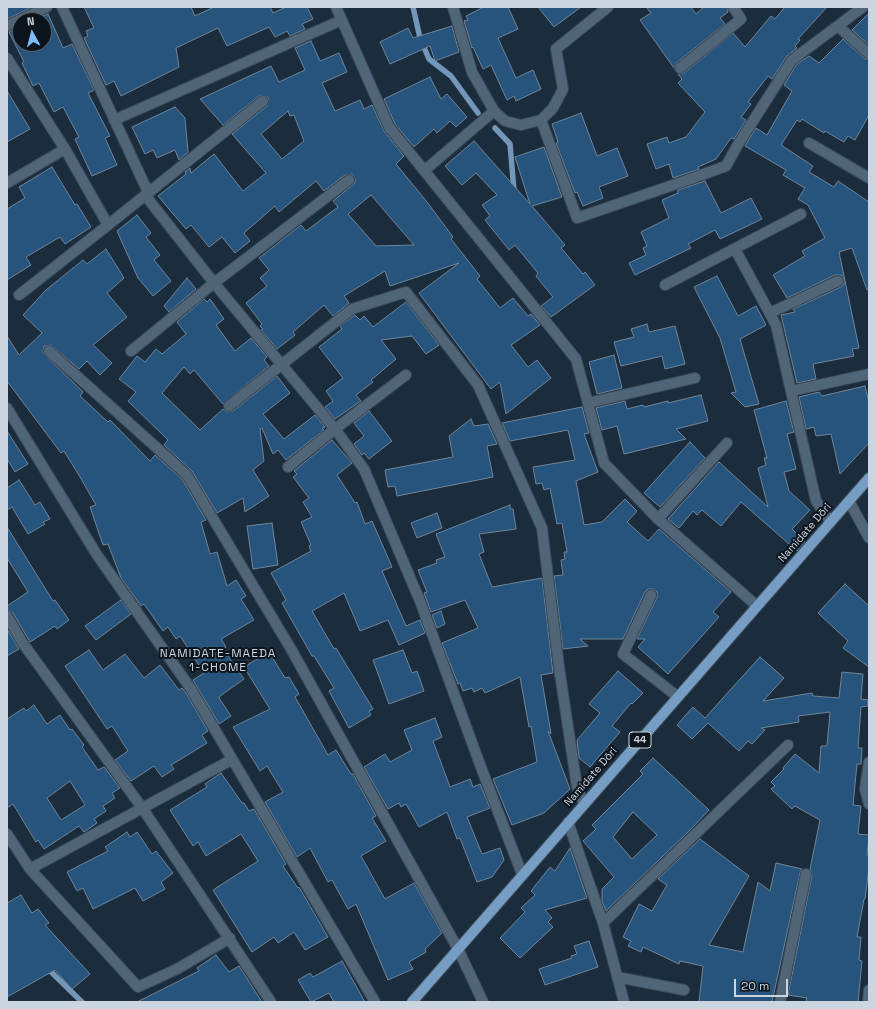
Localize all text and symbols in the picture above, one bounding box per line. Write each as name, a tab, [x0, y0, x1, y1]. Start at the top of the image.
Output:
north arrow	[12, 12, 52, 52]
text: N	[26, 14, 35, 28]
street label: Namidate Dōri	[776, 501, 834, 565]
district label: NAMIDATE-MAEDA 1-CHOME	[160, 647, 276, 675]
road number: 44	[629, 732, 651, 748]
street label: Namidate Dōri	[562, 745, 620, 809]
scale bar	[736, 971, 790, 997]
text: 20 m	[741, 978, 769, 994]

